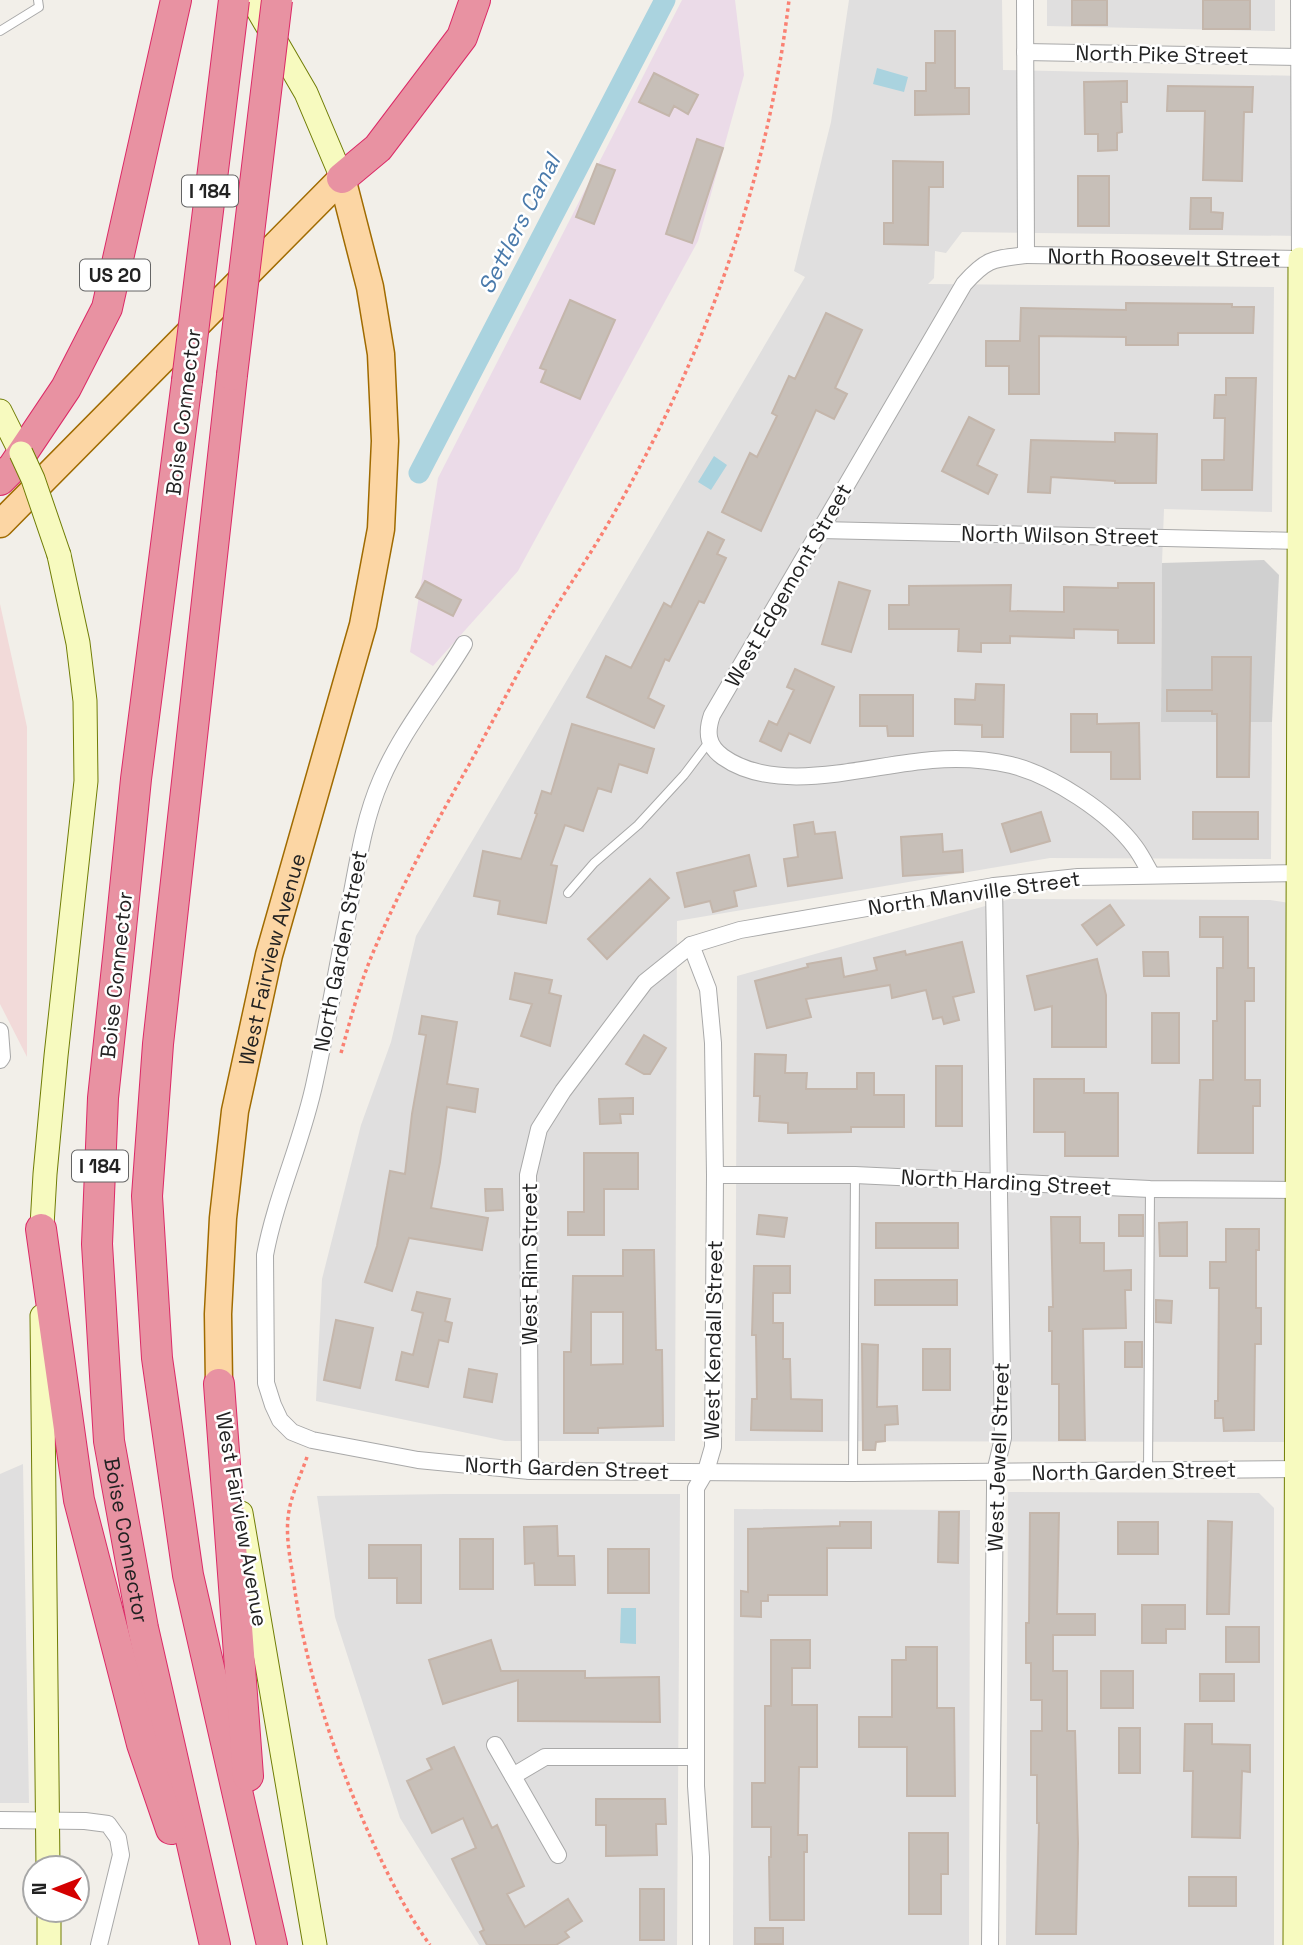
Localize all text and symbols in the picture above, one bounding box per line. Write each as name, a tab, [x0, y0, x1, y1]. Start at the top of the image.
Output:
street label: North Pike Street	[1075, 39, 1249, 69]
water label: Settlers Canal	[471, 147, 568, 299]
road number: I 184	[182, 176, 238, 206]
street label: North Roosevelt Street	[1047, 242, 1281, 272]
road number: US 20	[80, 260, 150, 290]
street label: Boise Connector	[159, 327, 207, 497]
street label: West Edgemont Street	[719, 478, 857, 692]
street label: North Wilson Street	[961, 520, 1159, 550]
street label: North Garden Street	[307, 848, 373, 1054]
street label: West Fairview Avenue	[232, 850, 311, 1068]
street label: North Manville Street	[866, 865, 1082, 921]
street label: Boise Connector	[94, 890, 138, 1060]
road number: I 184	[72, 1150, 128, 1182]
street label: North Harding Street	[900, 1163, 1112, 1201]
street label: West Rim Street	[516, 1183, 543, 1345]
street label: West Kendall Street	[698, 1240, 728, 1440]
street label: West Jewell Street	[981, 1362, 1015, 1552]
street label: West Fairview Avenue	[210, 1410, 274, 1628]
street label: North Garden Street	[464, 1451, 670, 1485]
street label: Boise Connector	[99, 1455, 155, 1625]
street label: North Garden Street	[1031, 1456, 1237, 1486]
north arrow	[21, 1854, 91, 1924]
text: N	[27, 1883, 52, 1895]

